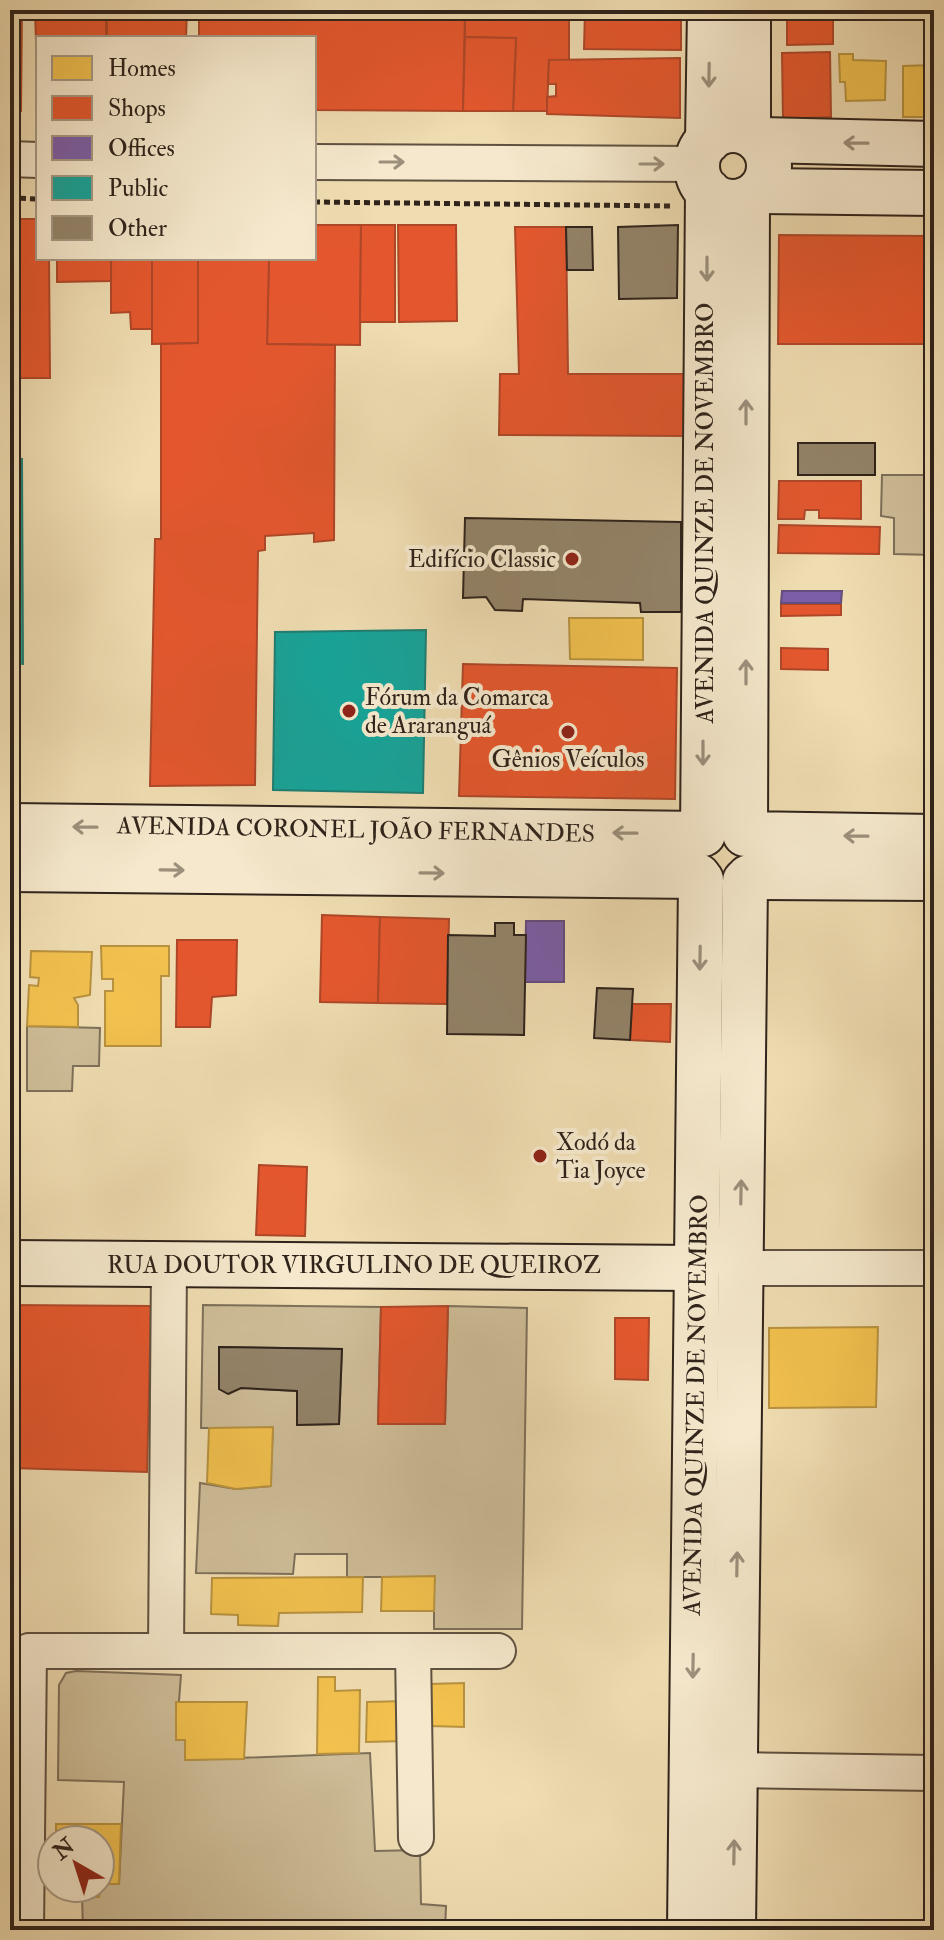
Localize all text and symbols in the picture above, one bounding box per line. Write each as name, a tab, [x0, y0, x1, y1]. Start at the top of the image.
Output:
legend	[36, 36, 316, 260]
text: Homes	[108, 53, 176, 84]
one-way arrow	[701, 61, 717, 88]
text: Shops	[108, 93, 166, 124]
text: Offices	[108, 133, 175, 164]
one-way arrow	[843, 135, 870, 150]
one-way arrow	[378, 154, 405, 170]
one-way arrow	[638, 156, 665, 172]
text: Public	[108, 173, 168, 204]
text: Other	[108, 213, 167, 244]
one-way arrow	[700, 255, 715, 282]
street label: AVENIDA QUINZE DE NOVEMBRO	[690, 302, 721, 725]
one-way arrow	[739, 399, 754, 426]
place label: Edifício Classic	[408, 544, 556, 575]
marker: Edifício Classic	[563, 550, 581, 568]
one-way arrow	[738, 659, 754, 686]
place label: Fórum da Comarca de Araranguá	[365, 682, 550, 741]
marker: Fórum da Comarca de Araranguá	[340, 702, 358, 720]
marker: Gênios Veículos	[559, 723, 577, 741]
one-way arrow	[696, 739, 711, 766]
place label: Gênios Veículos	[492, 744, 644, 775]
street label: AVENIDA CORONEL JOÃO FERNANDES	[116, 810, 595, 850]
one-way arrow	[72, 819, 99, 835]
one-way arrow	[612, 826, 639, 841]
one-way arrow	[843, 828, 870, 844]
one-way arrow	[158, 863, 185, 878]
one-way arrow	[418, 866, 445, 881]
one-way arrow	[693, 944, 708, 971]
place label: Xodó da Tia Joyce	[556, 1127, 646, 1186]
marker: Xodó da Tia Joyce	[531, 1147, 549, 1165]
one-way arrow	[734, 1179, 749, 1206]
street label: AVENIDA QUINZE DE NOVEMBRO	[677, 1194, 715, 1617]
street label: RUA DOUTOR VIRGULINO DE QUEIROZ	[107, 1250, 601, 1281]
one-way arrow	[729, 1551, 745, 1578]
one-way arrow	[685, 1652, 701, 1679]
north arrow	[36, 1824, 116, 1904]
text: N	[47, 1832, 81, 1867]
one-way arrow	[726, 1839, 741, 1866]

